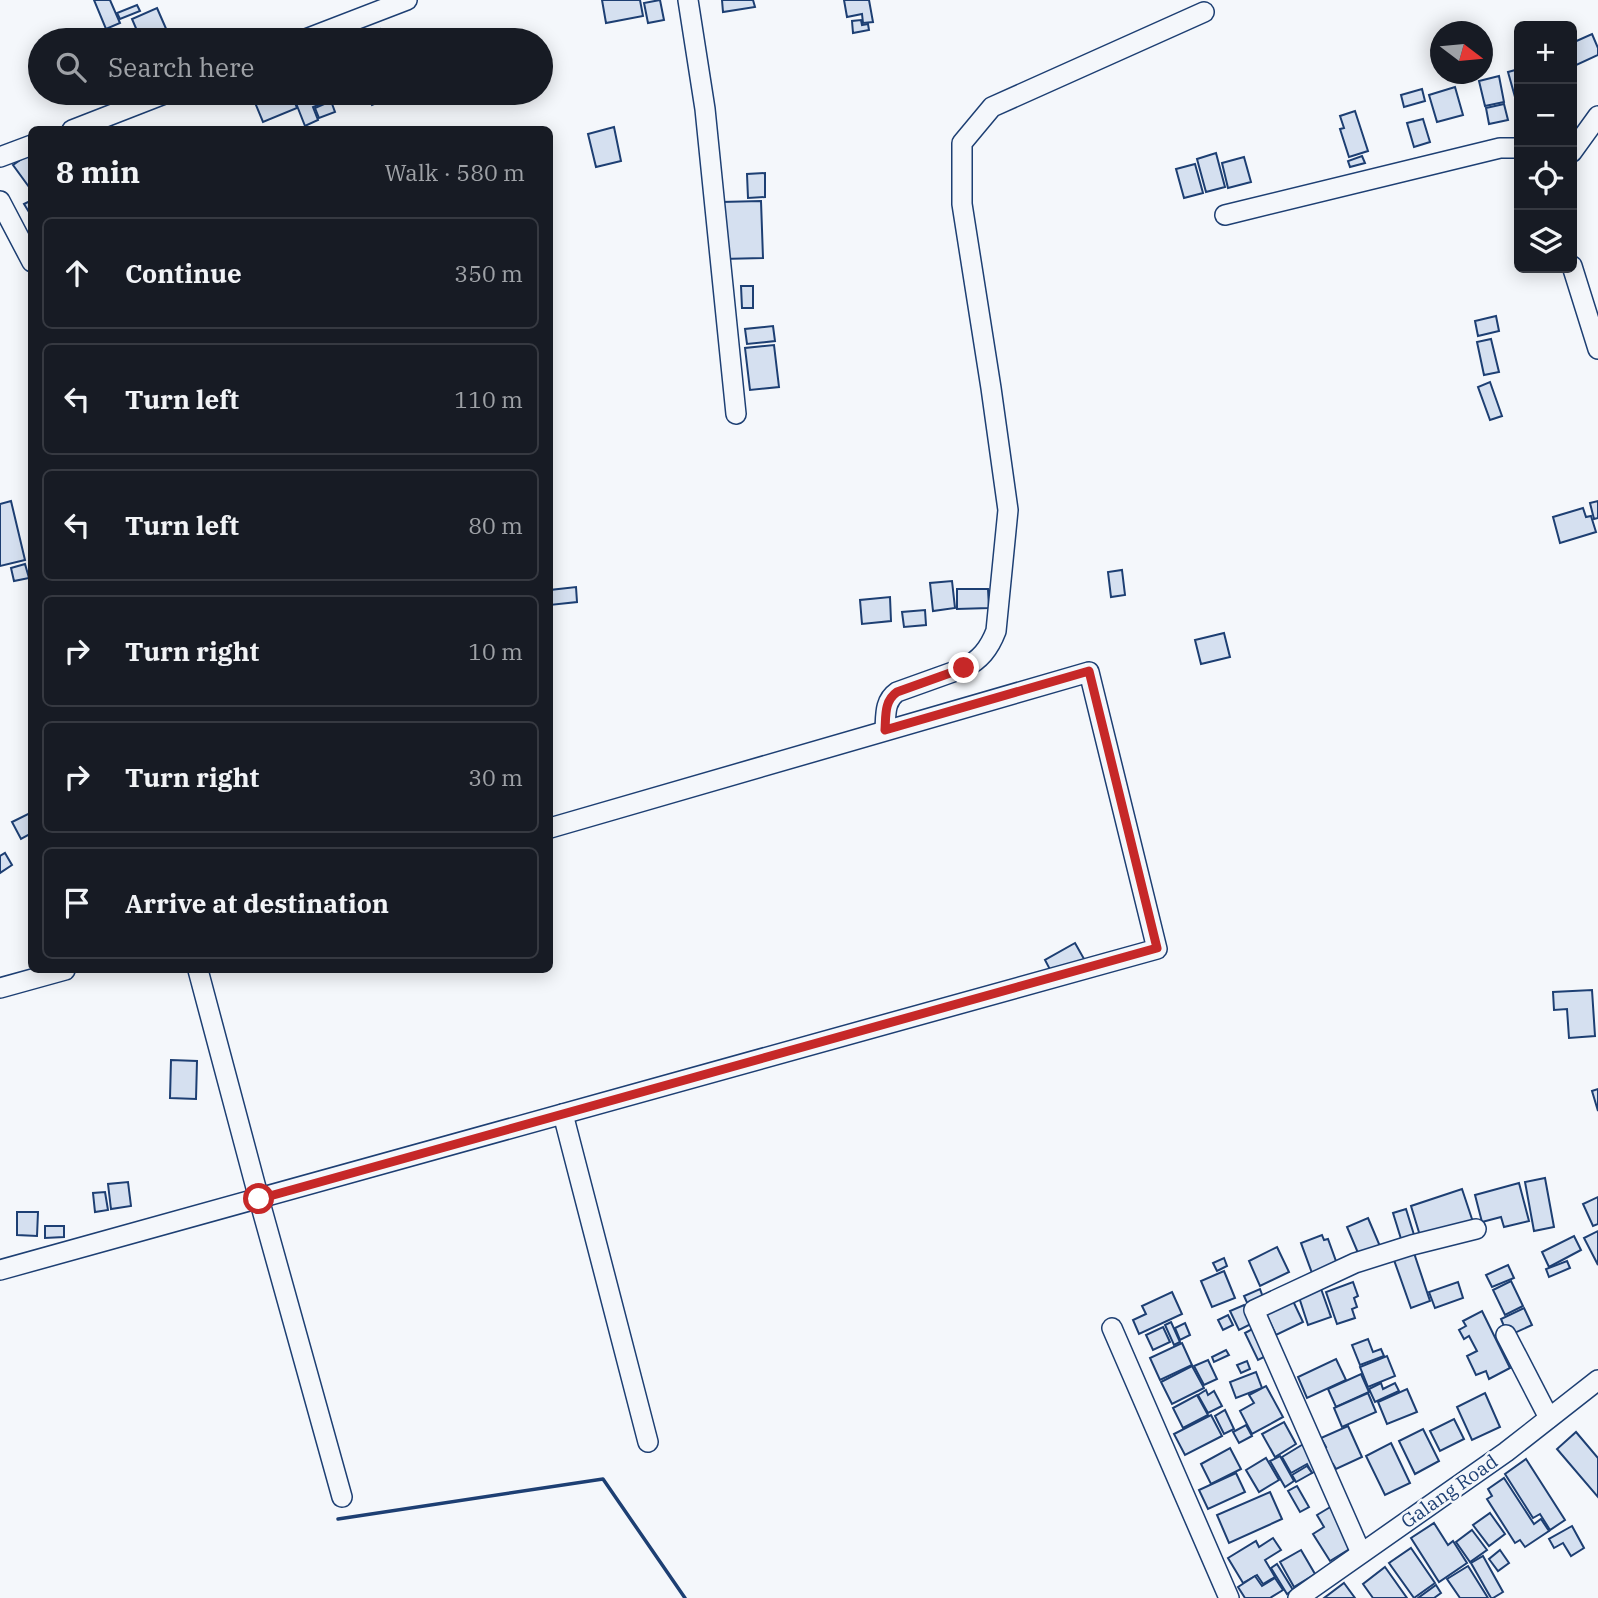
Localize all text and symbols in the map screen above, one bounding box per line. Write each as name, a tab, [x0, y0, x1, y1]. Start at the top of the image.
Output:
north arrow	[1430, 21, 1493, 84]
map controls	[1514, 21, 1577, 273]
button: +	[1514, 21, 1577, 84]
search box	[28, 28, 553, 105]
icon: search	[52, 48, 90, 86]
text: Search here	[108, 50, 254, 84]
button: −	[1514, 84, 1577, 147]
button: locate	[1514, 147, 1577, 210]
text: 8 min	[56, 152, 140, 191]
text: Walk · 580 m	[384, 157, 525, 187]
button: layers	[1514, 210, 1577, 273]
icon: ahead	[58, 254, 96, 292]
text: Continue	[125, 256, 242, 290]
text: 350 m	[454, 258, 523, 288]
icon: left	[58, 380, 96, 418]
text: Turn left	[125, 382, 239, 416]
text: 110 m	[454, 384, 523, 414]
icon: left	[58, 506, 96, 544]
text: Turn left	[125, 508, 239, 542]
text: 80 m	[468, 510, 523, 540]
icon: right	[58, 632, 96, 670]
text: Turn right	[125, 634, 259, 668]
text: 10 m	[468, 636, 523, 666]
route end	[948, 652, 979, 683]
icon: right	[58, 758, 96, 796]
text: Turn right	[125, 760, 259, 794]
text: 30 m	[468, 762, 523, 792]
icon: arrive	[58, 884, 96, 922]
text: Arrive at destination	[125, 886, 389, 920]
route start	[243, 1183, 274, 1214]
street label: Galang Road	[1396, 1449, 1502, 1533]

